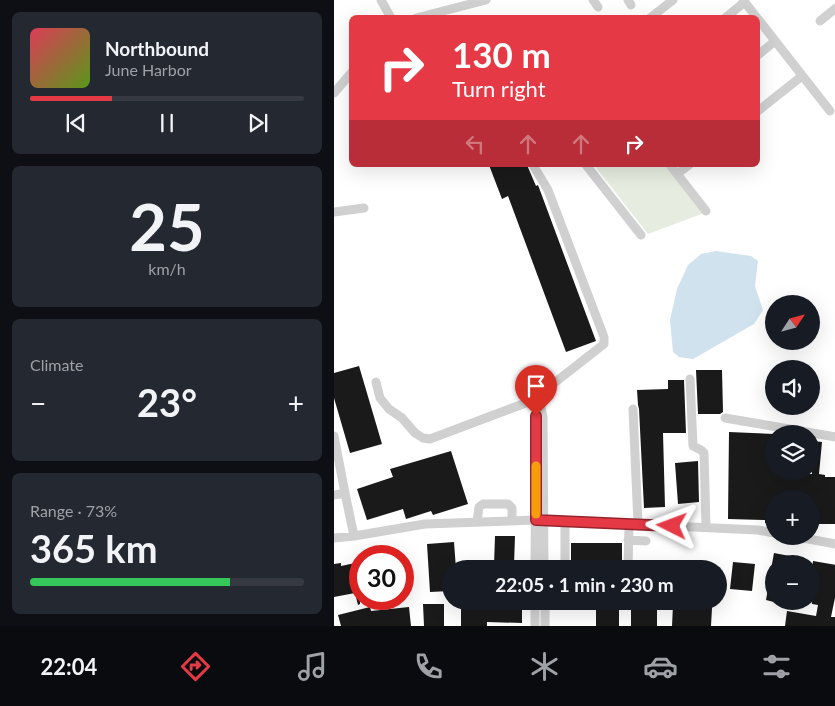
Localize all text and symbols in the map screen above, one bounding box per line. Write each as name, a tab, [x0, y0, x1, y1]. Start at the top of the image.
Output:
text: 130 m	[452, 33, 551, 75]
icon: right	[369, 35, 434, 100]
text: Northbound	[105, 37, 209, 60]
text: June Harbor	[105, 60, 192, 79]
text: Turn right	[452, 75, 546, 102]
icon: previous	[62, 109, 90, 137]
icon: pause	[153, 109, 181, 137]
icon: next	[244, 109, 272, 137]
icon: left	[461, 130, 489, 158]
icon: ahead	[514, 130, 542, 158]
icon: ahead	[567, 130, 595, 158]
icon: right	[620, 130, 648, 158]
text: 25	[129, 187, 205, 265]
text: km/h	[148, 259, 186, 278]
north arrow	[765, 295, 820, 350]
map controls	[765, 295, 820, 610]
text: Climate	[30, 355, 83, 374]
button: sound	[765, 360, 820, 415]
pin	[515, 365, 557, 416]
icon: arrive	[522, 372, 550, 400]
text: 23°	[137, 379, 197, 425]
text: −	[30, 386, 46, 420]
text: +	[288, 386, 304, 420]
button: layers	[765, 425, 820, 480]
button: +	[765, 490, 820, 545]
position arrow	[645, 499, 697, 551]
text: Range · 73%	[30, 501, 117, 520]
text: 365 km	[30, 525, 158, 571]
speed limit sign: 30	[349, 545, 414, 610]
button: −	[765, 555, 820, 610]
text: 22:05 · 1 min · 230 m	[495, 573, 674, 596]
icon: directions	[178, 649, 213, 684]
icon: music	[295, 649, 330, 684]
icon: phone	[411, 649, 446, 684]
icon: climate	[527, 649, 562, 684]
icon: car	[643, 649, 678, 684]
icon: filters	[759, 649, 794, 684]
text: 22:04	[41, 653, 97, 680]

